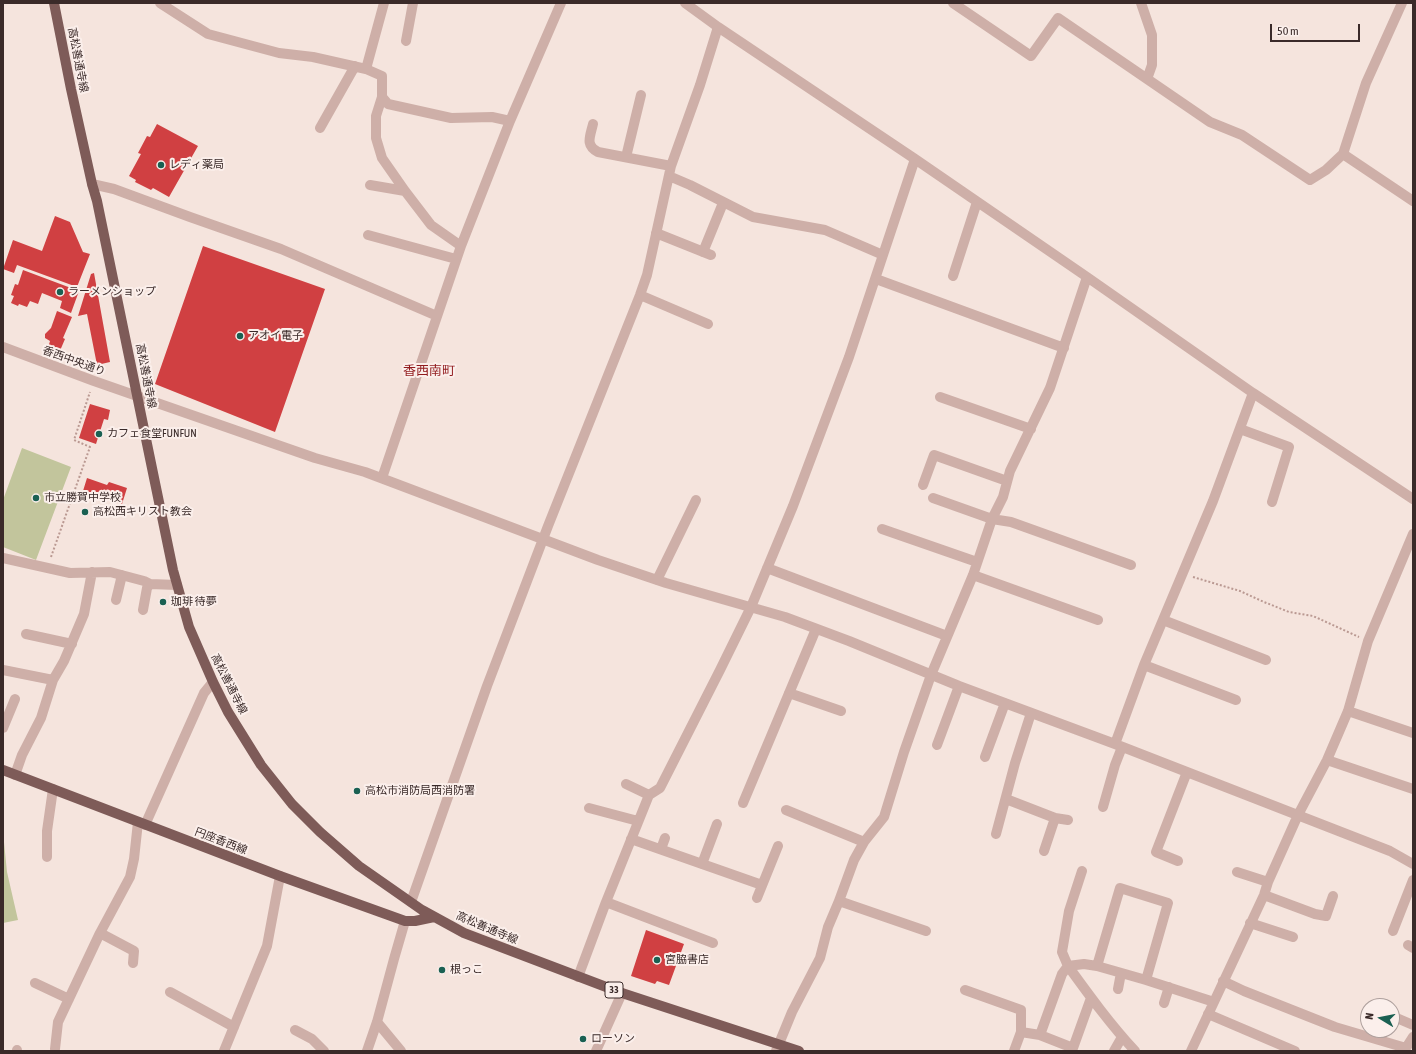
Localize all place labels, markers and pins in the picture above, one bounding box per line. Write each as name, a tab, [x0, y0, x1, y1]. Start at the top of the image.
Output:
place label: レディ薬局	[169, 158, 224, 172]
marker: レディ薬局	[156, 160, 166, 170]
place label: ラーメンショップ	[68, 285, 156, 299]
marker: ラーメンショップ	[55, 287, 65, 297]
place label: アオイ電子	[248, 329, 303, 343]
marker: アオイ電子	[235, 331, 245, 341]
place label: カフェ食堂FUNFUN	[107, 427, 197, 441]
marker: カフェ食堂FUNFUN	[94, 429, 104, 439]
place label: 市立勝賀中学校	[44, 491, 121, 505]
marker: 市立勝賀中学校	[31, 493, 41, 503]
place label: 高松西キリスト教会	[93, 505, 192, 519]
marker: 高松西キリスト教会	[80, 507, 90, 517]
place label: 珈琲 待夢	[171, 595, 217, 609]
marker: 珈琲 待夢	[158, 597, 168, 607]
place label: 高松市消防局西消防署	[365, 784, 475, 798]
marker: 高松市消防局西消防署	[352, 786, 362, 796]
place label: 宮脇書店	[665, 953, 709, 967]
marker: 宮脇書店	[652, 955, 662, 965]
place label: 根っこ	[450, 963, 483, 977]
marker: 根っこ	[437, 965, 447, 975]
place label: ローソン	[591, 1032, 635, 1046]
marker: ローソン	[578, 1034, 588, 1044]

